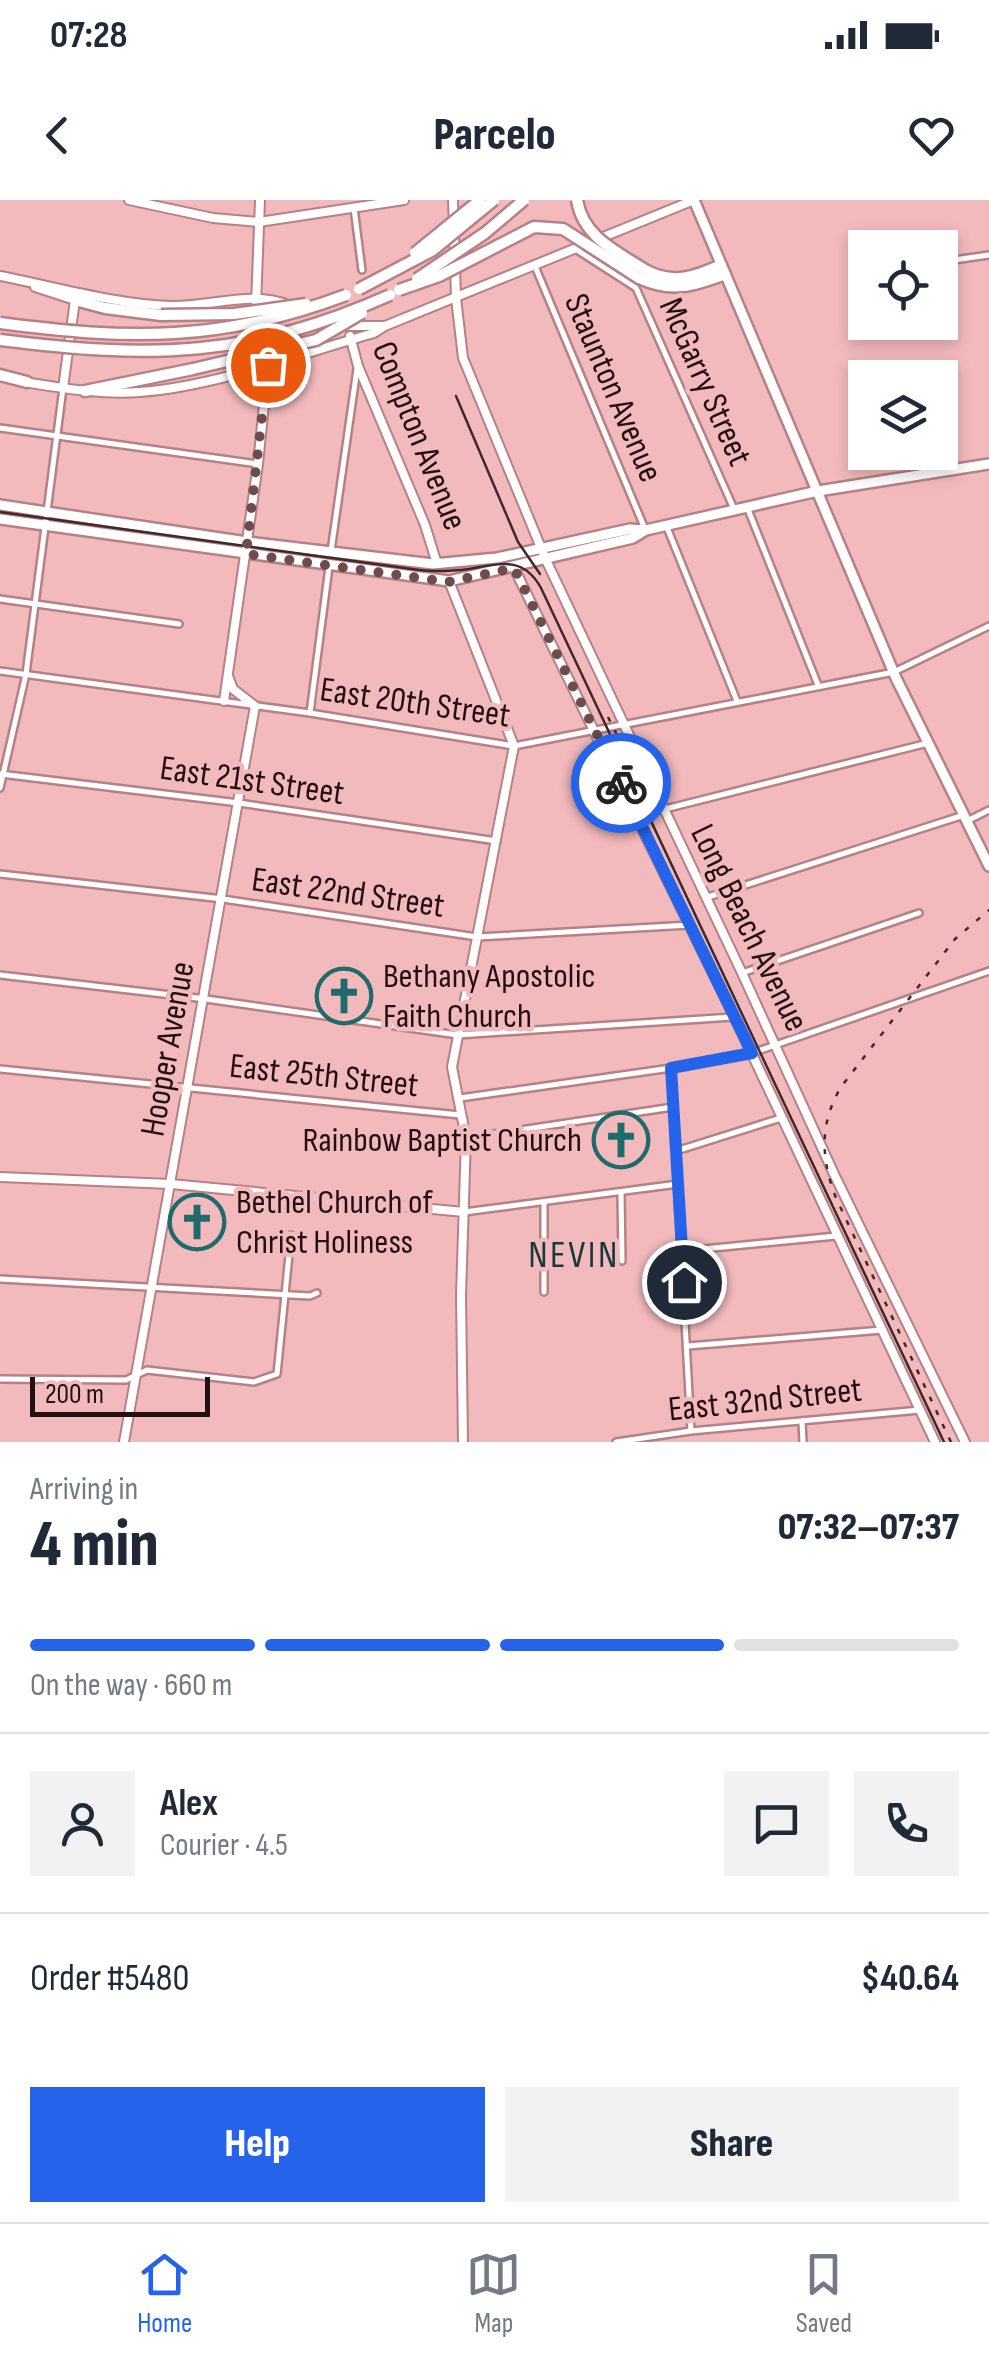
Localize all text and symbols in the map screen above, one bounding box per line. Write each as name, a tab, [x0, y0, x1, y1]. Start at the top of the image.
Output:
text: 07:28	[50, 13, 128, 58]
icon: back	[30, 108, 85, 163]
text: Parcelo	[434, 108, 555, 163]
icon: heart	[904, 108, 959, 163]
map controls	[848, 230, 958, 470]
button: locate	[848, 230, 958, 340]
street label: Staunton Avenue	[554, 288, 672, 488]
street label: McGarry Street	[649, 292, 761, 472]
pin	[226, 323, 311, 408]
street label: Compton Avenue	[362, 336, 476, 536]
icon: bag	[241, 338, 296, 393]
button: layers	[848, 360, 958, 470]
street label: East 20th Street	[317, 668, 513, 738]
courier	[571, 733, 671, 833]
street label: East 21st Street	[157, 747, 347, 815]
icon: bike	[594, 756, 649, 811]
street label: Long Beach Avenue	[680, 818, 818, 1038]
street label: East 22nd Street	[249, 858, 447, 928]
place label: Bethany Apostolic Faith Church	[383, 955, 596, 1038]
street label: Hooper Avenue	[131, 958, 205, 1140]
church icon: Bethany Apostolic Faith Church	[314, 966, 374, 1026]
street label: East 25th Street	[227, 1045, 421, 1107]
church icon: Rainbow Baptist Church	[591, 1110, 651, 1170]
place label: Rainbow Baptist Church	[303, 1119, 582, 1162]
place label: Bethel Church of Christ Holiness	[236, 1181, 433, 1264]
church icon: Bethel Church of Christ Holiness	[167, 1192, 227, 1252]
district label: NEVIN	[528, 1233, 620, 1278]
pin	[642, 1240, 727, 1325]
icon: home	[657, 1255, 712, 1310]
street label: East 32nd Street	[666, 1368, 864, 1432]
scale bar	[30, 1372, 210, 1416]
text: 200 m	[45, 1378, 104, 1411]
text: Arriving in	[30, 1470, 138, 1509]
text: 07:32–07:37	[778, 1505, 959, 1550]
text: 4 min	[30, 1507, 159, 1585]
text: On the way · 660 m	[30, 1666, 232, 1705]
button: person	[30, 1771, 135, 1876]
button: chat	[724, 1771, 829, 1876]
button: phone	[854, 1771, 959, 1876]
text: Alex	[160, 1781, 218, 1826]
text: Courier · 4.5	[160, 1826, 288, 1865]
text: Order #5480	[30, 1956, 189, 2001]
text: $40.64	[861, 1956, 959, 2001]
button: Help	[30, 2087, 485, 2202]
button: Share	[505, 2087, 959, 2202]
tab: Home	[137, 2247, 192, 2340]
tab: Map	[466, 2247, 521, 2340]
tab: Saved	[796, 2247, 852, 2340]

